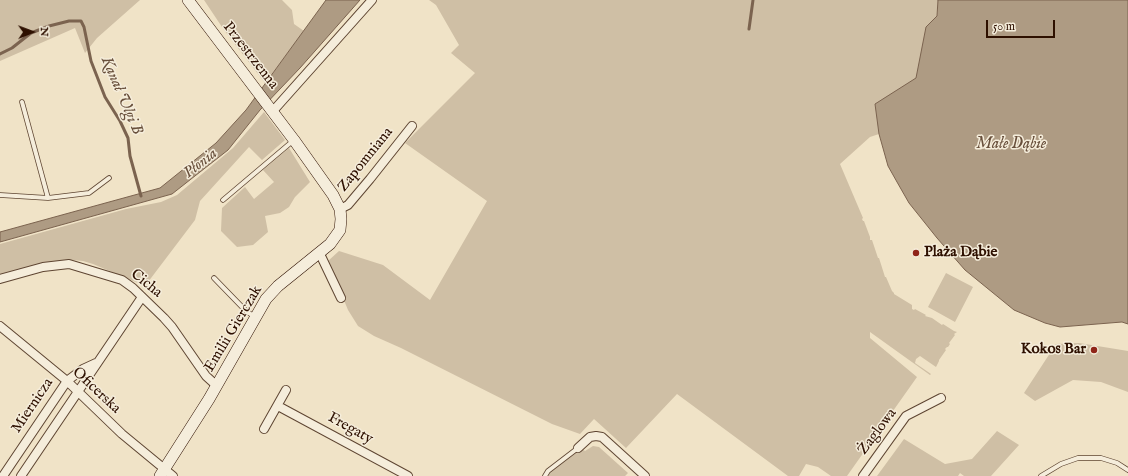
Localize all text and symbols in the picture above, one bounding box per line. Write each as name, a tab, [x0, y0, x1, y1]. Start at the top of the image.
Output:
north arrow	[12, 12, 52, 52]
scale bar	[988, 12, 1057, 38]
street label: Przestrzenna	[218, 19, 282, 93]
text: 50 m	[993, 19, 1015, 34]
text: N	[37, 27, 51, 37]
water label: Kanał Ulgi B	[96, 54, 146, 138]
street label: Zapomniana	[335, 124, 397, 196]
water label: Małe Dąbie	[976, 135, 1046, 155]
water label: Płonia	[180, 145, 222, 183]
place label: Plaża Dąbie	[924, 244, 997, 262]
marker: Plaża Dąbie	[911, 248, 921, 258]
street label: Cicha	[127, 266, 165, 302]
street label: Emilii Gierczak	[201, 283, 267, 375]
place label: Kokos Bar	[1021, 341, 1086, 359]
marker: Kokos Bar	[1089, 345, 1099, 355]
street label: Oficerska	[68, 364, 124, 418]
street label: Miernicza	[8, 375, 58, 437]
street label: Żaglowa	[855, 405, 901, 459]
street label: Fregaty	[324, 409, 376, 449]

